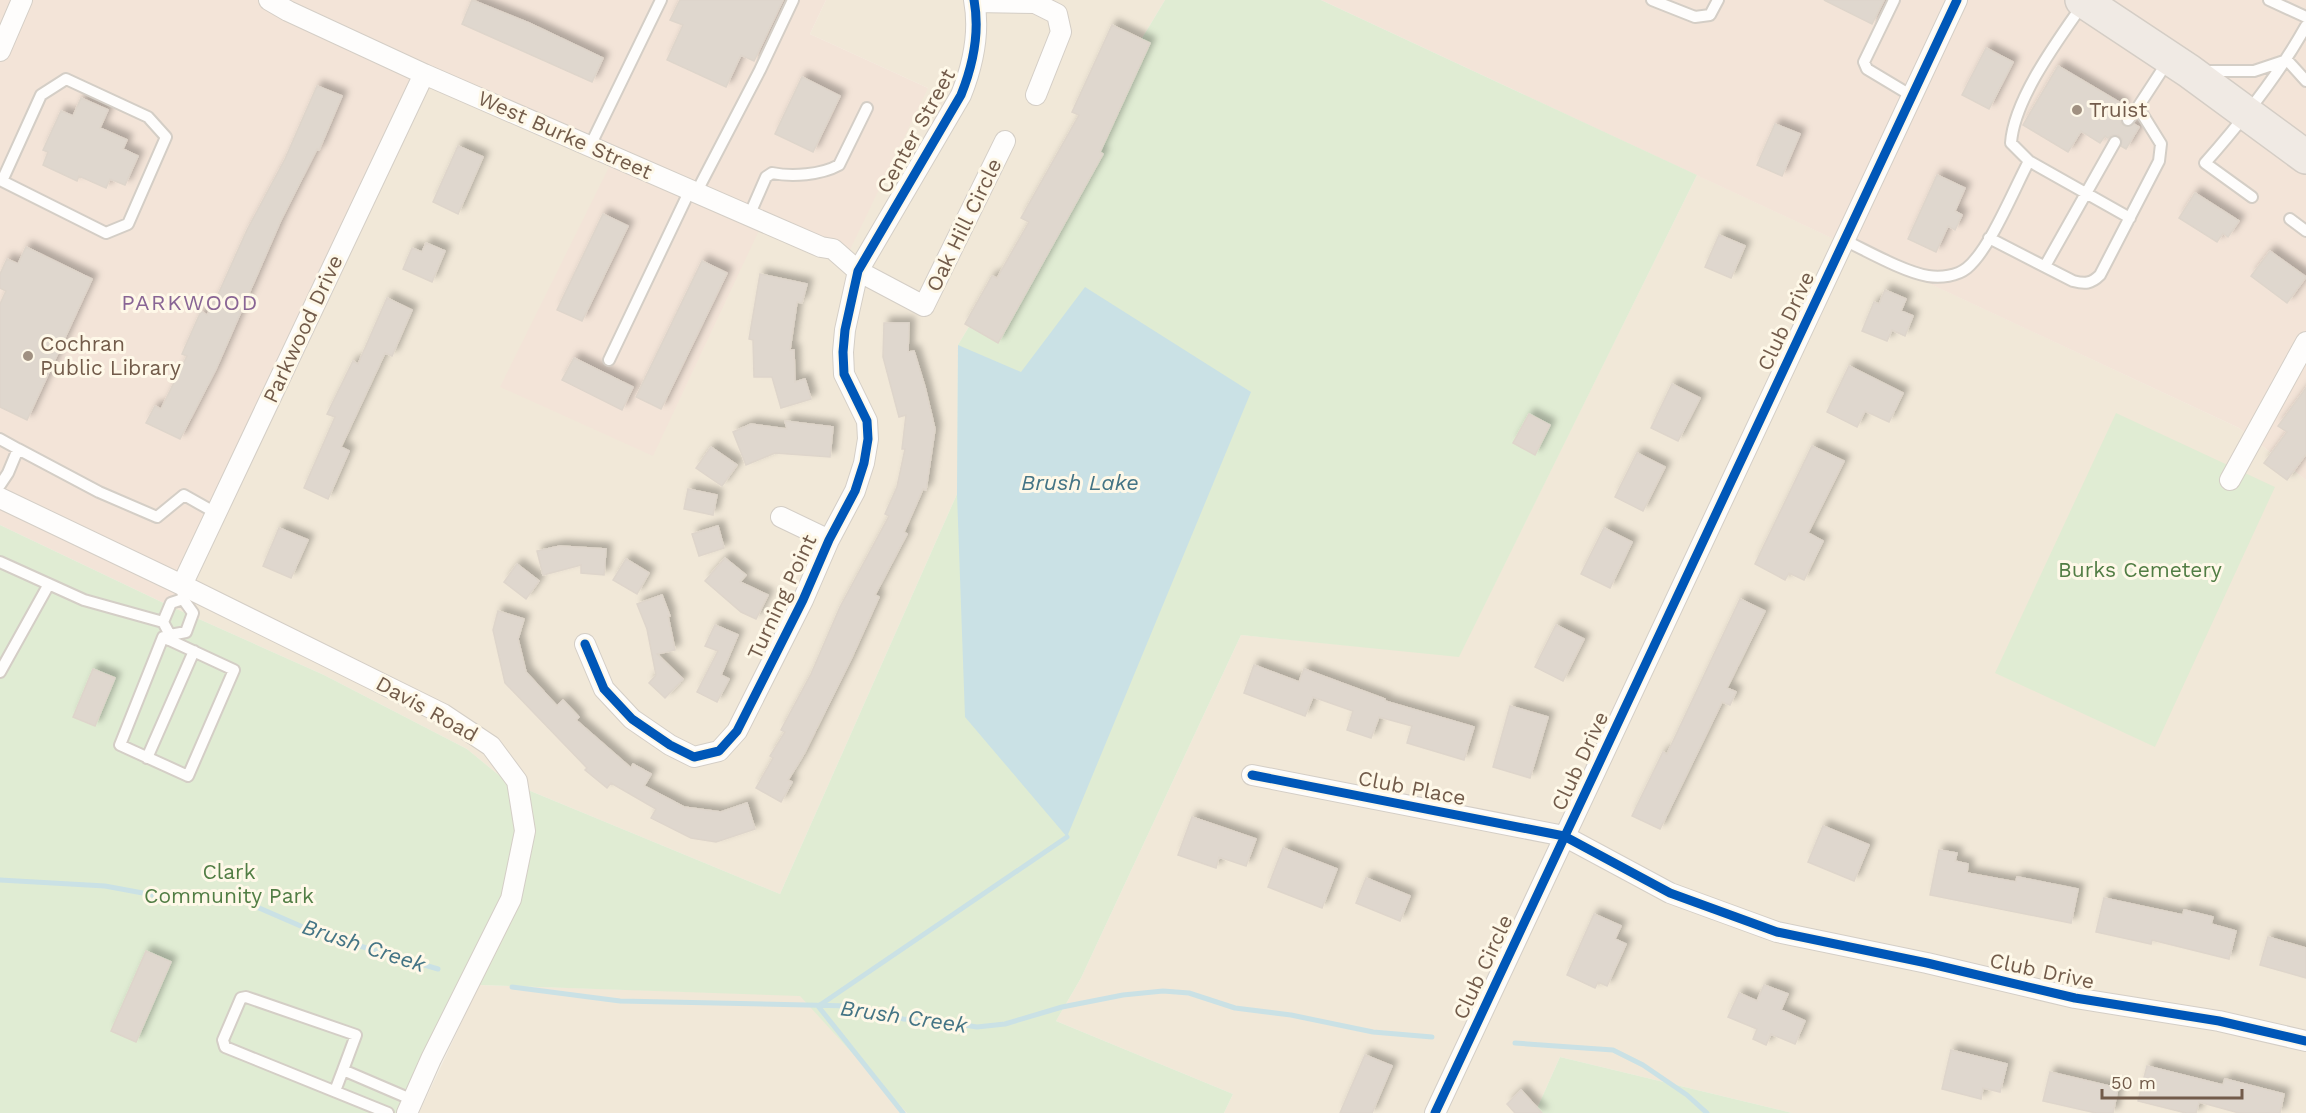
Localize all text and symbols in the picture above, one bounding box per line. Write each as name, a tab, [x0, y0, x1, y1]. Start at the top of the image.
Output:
street label: Center Street	[871, 64, 960, 197]
street label: West Burke Street	[474, 85, 656, 184]
place label: Truist	[2089, 97, 2147, 122]
marker: Truist	[2070, 103, 2084, 117]
street label: Oak Hill Circle	[921, 154, 1007, 295]
street label: Parkwood Drive	[257, 251, 348, 407]
street label: Club Drive	[1752, 267, 1819, 374]
district label: PARKWOOD	[121, 290, 259, 315]
place label: Cochran Public Library	[40, 331, 181, 380]
marker: Cochran Public Library	[21, 349, 35, 363]
water label: Brush Lake	[1021, 470, 1139, 495]
street label: Turning Point	[742, 530, 822, 663]
park label: Burks Cemetery	[2058, 557, 2222, 582]
street label: Davis Road	[372, 670, 483, 747]
street label: Club Drive	[1546, 707, 1613, 814]
street label: Club Place	[1356, 765, 1468, 810]
park label: Clark Community Park	[144, 859, 314, 908]
street label: Club Circle	[1447, 910, 1518, 1023]
water label: Brush Creek	[299, 914, 429, 977]
street label: Club Drive	[1987, 947, 2097, 994]
water label: Brush Creek	[839, 995, 970, 1038]
scale bar	[2102, 1062, 2242, 1100]
text: 50 m	[2111, 1072, 2156, 1093]

